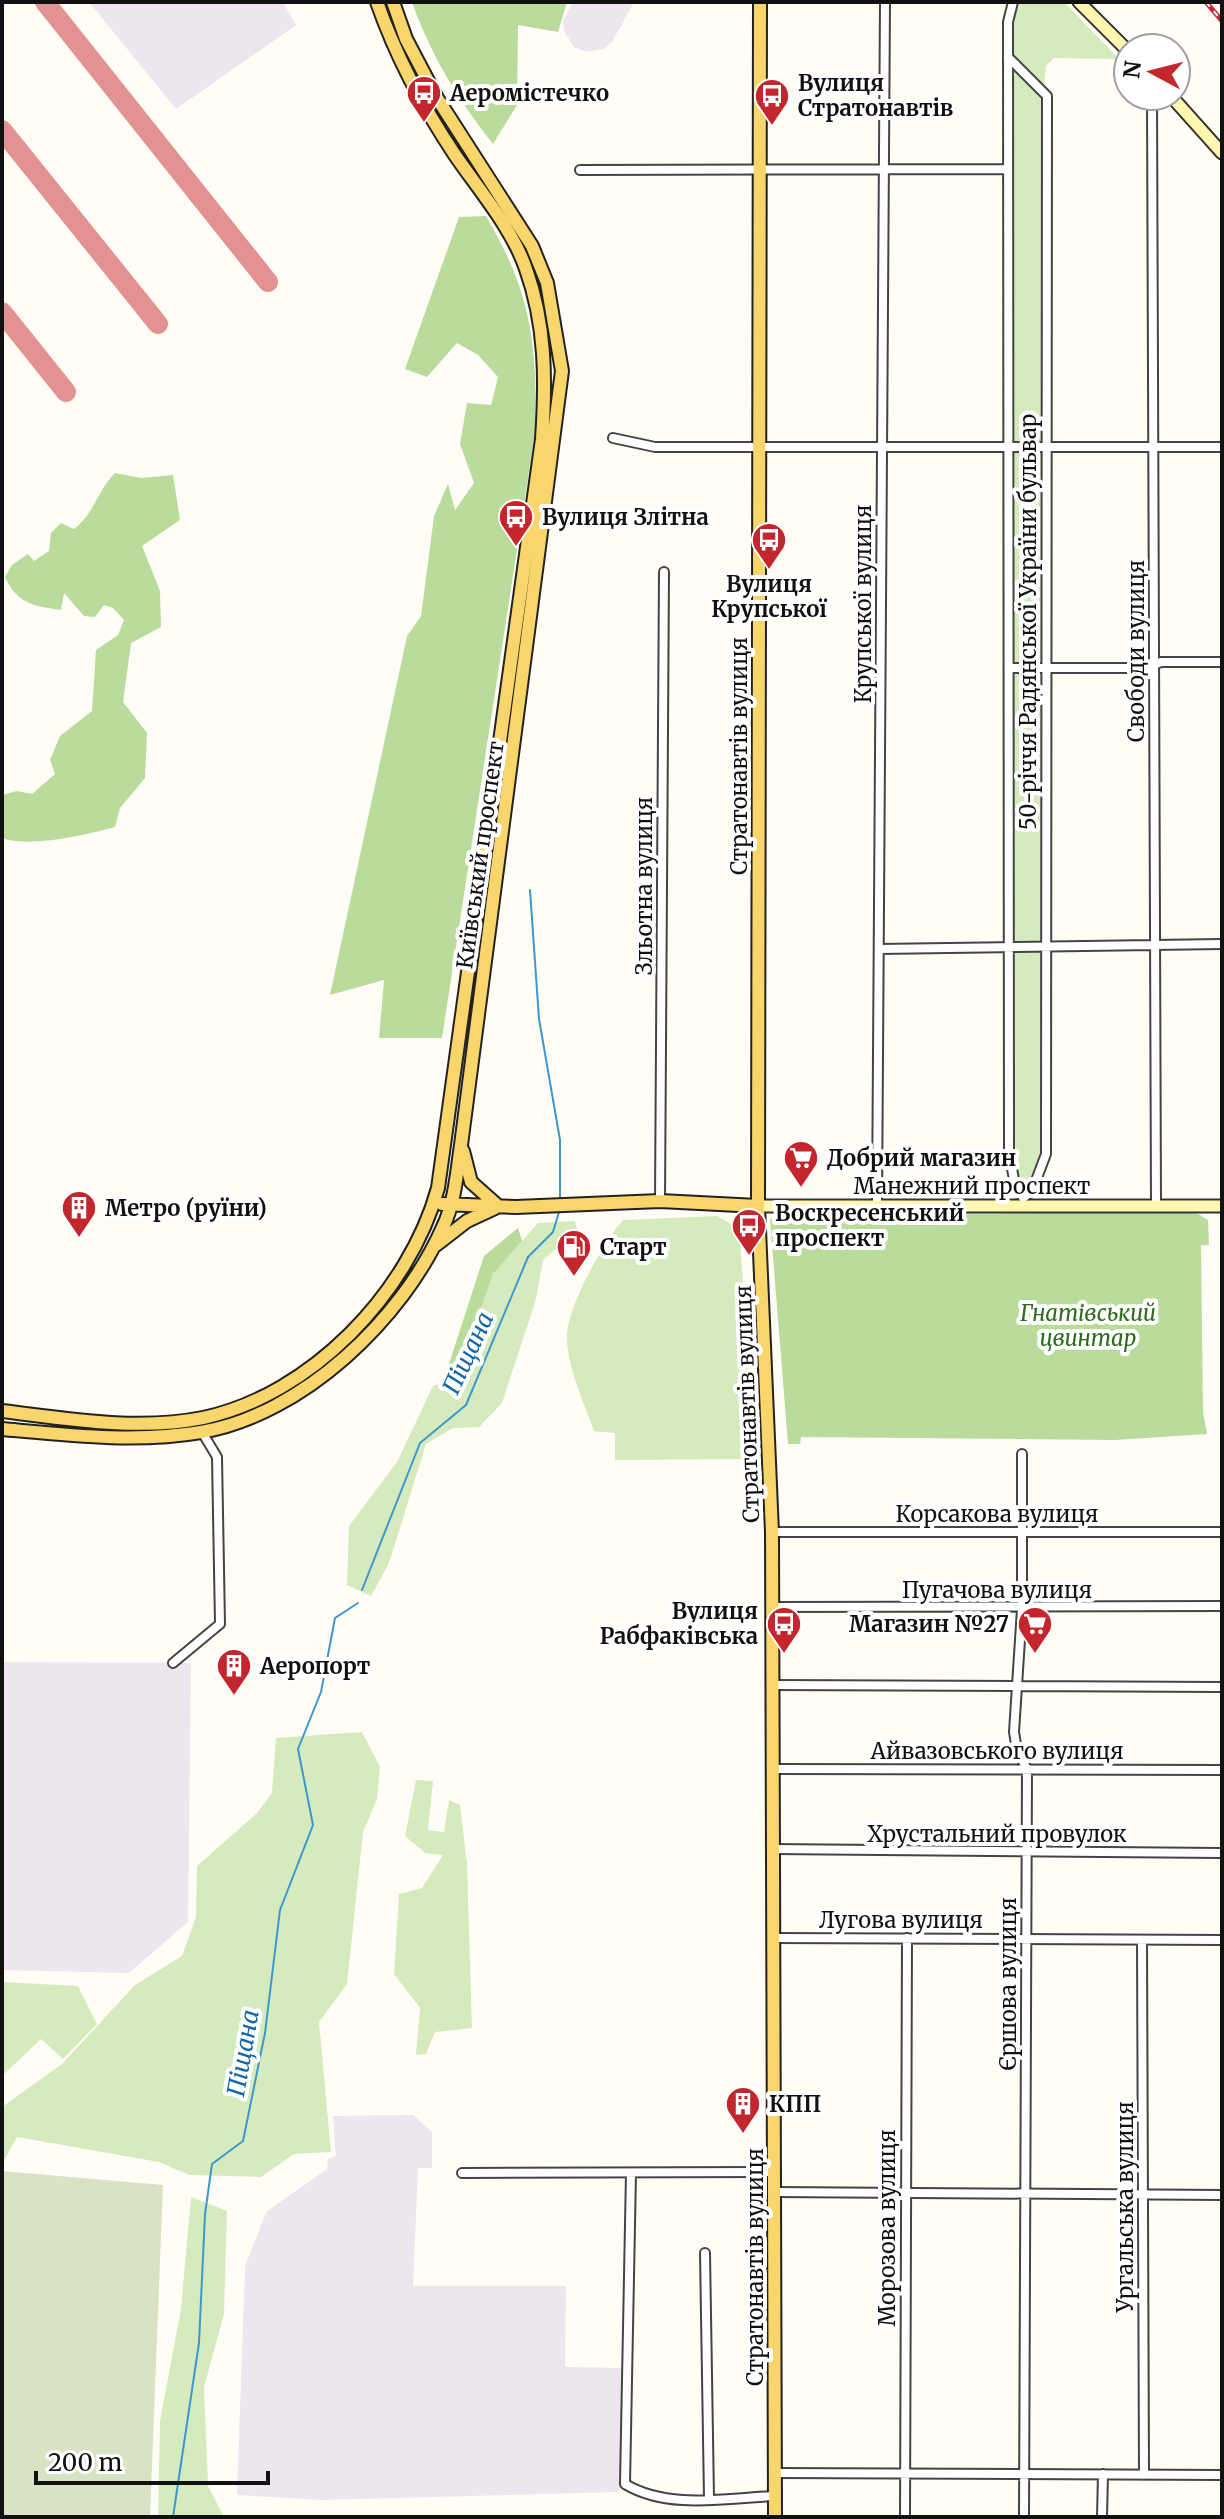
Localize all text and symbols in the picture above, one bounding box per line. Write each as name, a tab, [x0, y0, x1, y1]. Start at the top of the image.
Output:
north arrow	[1112, 32, 1192, 112]
text: N	[1117, 59, 1147, 80]
place label: Вулиця Стратонавтів	[798, 69, 953, 122]
bus stop icon: Аеромістечко	[405, 74, 443, 124]
bus stop icon: Вулиця Стратонавтів	[753, 77, 791, 127]
place label: Аеромістечко	[449, 79, 609, 107]
street label: 50-річчя Радянської України бульвар	[1014, 414, 1042, 830]
bus stop icon: Вулиця Злітна	[497, 498, 535, 548]
place label: Вулиця Злітна	[542, 503, 709, 531]
street label: Крупської вулиця	[849, 505, 877, 703]
bus stop icon: Вулиця Крупської	[750, 521, 788, 571]
street label: Свободи вулиця	[1122, 560, 1150, 742]
place label: Вулиця Крупської	[711, 570, 827, 623]
street label: Стратонавтів вулиця	[725, 637, 753, 875]
street label: Київський проспект	[450, 739, 510, 971]
street label: Зльотна вулиця	[630, 797, 658, 975]
supermarket icon: Добрий магазин	[782, 1139, 820, 1189]
place label: Добрий магазин	[827, 1144, 1016, 1172]
street label: Манежний проспект	[854, 1172, 1091, 1200]
building icon: Метро (руїни)	[60, 1189, 98, 1239]
place label: Метро (руїни)	[105, 1194, 267, 1222]
place label: Воскресенський проспект	[775, 1199, 964, 1252]
bus stop icon: Воскресенський проспект	[730, 1207, 768, 1257]
fuel station icon: Старт	[555, 1228, 593, 1278]
place label: Старт	[600, 1233, 667, 1261]
street label: Стратонавтів вулиця	[729, 1285, 765, 1523]
park label: Гнатівський цвинтар	[1020, 1299, 1156, 1352]
water label: Піщана	[436, 1307, 500, 1399]
street label: Корсакова вулиця	[896, 1500, 1098, 1528]
street label: Пугачова вулиця	[902, 1576, 1092, 1604]
place label: Вулиця Рабфаківська	[600, 1597, 758, 1650]
bus stop icon: Вулиця Рабфаківська	[765, 1605, 803, 1655]
supermarket icon: Магазин №27	[1016, 1605, 1054, 1655]
place label: Магазин №27	[849, 1610, 1009, 1638]
building icon: Аеропорт	[215, 1647, 253, 1697]
place label: Аеропорт	[259, 1652, 370, 1680]
street label: Айвазовського вулиця	[870, 1737, 1123, 1765]
street label: Хрустальний провулок	[867, 1820, 1127, 1848]
street label: Єршова вулиця	[994, 1897, 1022, 2071]
street label: Лугова вулиця	[819, 1906, 983, 1934]
water label: Піщана	[220, 2007, 266, 2099]
building icon: КПП	[724, 2085, 762, 2135]
place label: КПП	[769, 2090, 821, 2118]
street label: Ургальська вулиця	[1111, 2102, 1139, 2313]
street label: Морозова вулиця	[873, 2129, 901, 2327]
street label: Стратонавтів вулиця	[741, 2148, 769, 2386]
scale bar	[36, 2435, 268, 2485]
text: 200 m	[48, 2447, 123, 2478]

